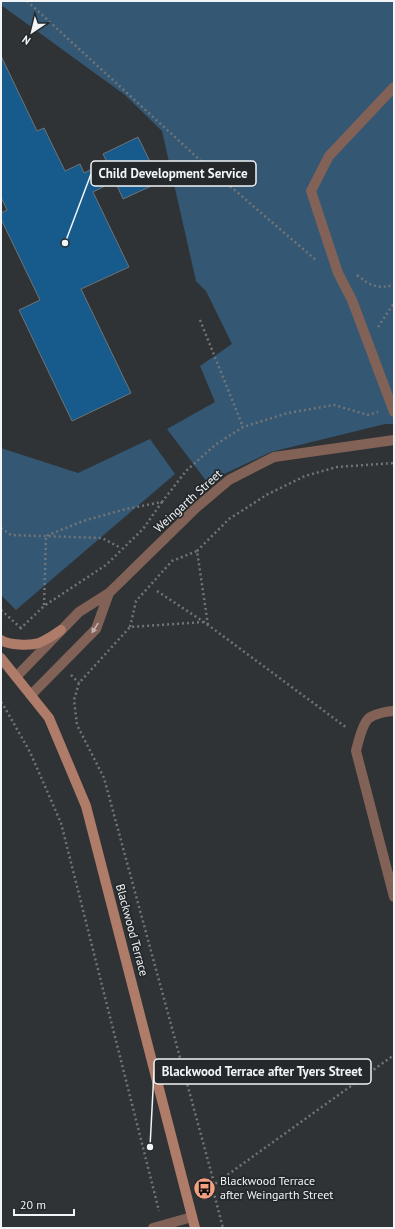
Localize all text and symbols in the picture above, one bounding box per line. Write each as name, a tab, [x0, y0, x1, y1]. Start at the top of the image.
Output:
north arrow	[12, 12, 52, 52]
text: N	[19, 32, 33, 48]
callout: Child Development Service	[91, 161, 256, 186]
text: Child Development Service	[98, 165, 248, 182]
street label: Weingarth Street	[150, 466, 225, 535]
one-way arrow	[91, 623, 98, 634]
street label: Blackwood Terrace	[113, 882, 152, 978]
callout: Blackwood Terrace after Tyers Street	[154, 1059, 371, 1084]
text: Blackwood Terrace after Tyers Street	[162, 1063, 363, 1080]
place label: Blackwood Terrace after Weingarth Street	[220, 1173, 333, 1202]
bus stop icon: Blackwood Terrace after Weingarth Street	[192, 1175, 218, 1201]
scale bar	[14, 1191, 74, 1217]
text: 20 m	[20, 1197, 46, 1212]

